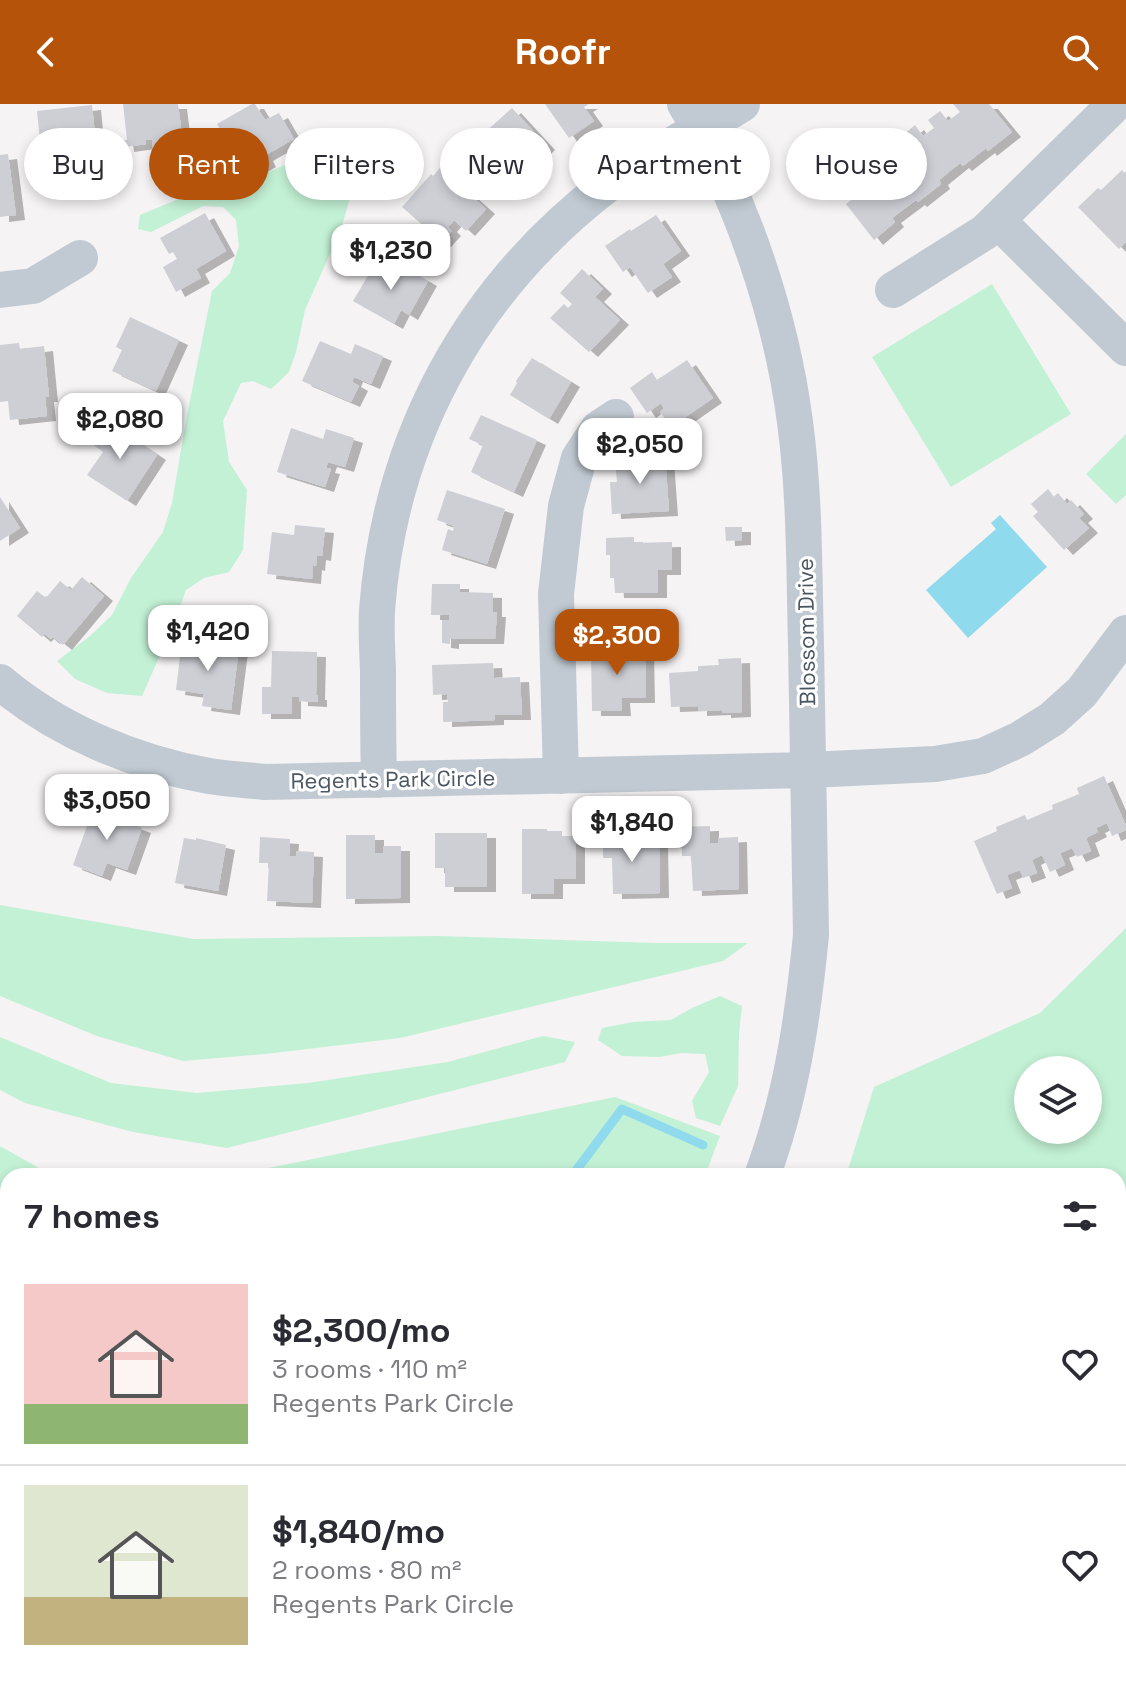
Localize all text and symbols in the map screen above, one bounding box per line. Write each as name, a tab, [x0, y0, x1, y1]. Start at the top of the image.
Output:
text: Roofr	[515, 29, 611, 75]
icon: back	[24, 30, 68, 74]
icon: search	[1058, 30, 1102, 74]
chip: Buy	[24, 128, 133, 200]
chip: Rent	[149, 128, 269, 200]
chip: Filters	[285, 128, 424, 200]
chip: New	[440, 128, 553, 200]
chip: Apartment	[569, 128, 770, 200]
chip: House	[786, 128, 927, 200]
pin: $1,230	[326, 224, 456, 292]
text: $1,230	[349, 233, 433, 267]
pin: $2,080	[55, 393, 185, 461]
text: $2,080	[76, 402, 164, 436]
pin: $2,050	[575, 418, 705, 486]
text: $2,050	[596, 427, 684, 461]
street label: Blossom Drive	[791, 558, 821, 706]
pin: $1,420	[143, 605, 273, 673]
pin: $2,300	[552, 609, 682, 677]
text: $1,420	[166, 614, 250, 648]
text: $2,300	[573, 618, 661, 652]
street label: Regents Park Circle	[290, 763, 496, 795]
pin: $3,050	[42, 774, 172, 842]
text: $3,050	[63, 783, 151, 817]
pin: $1,840	[567, 796, 697, 864]
text: $1,840	[590, 805, 674, 839]
map controls	[1014, 1056, 1102, 1144]
button: layers	[1014, 1056, 1102, 1144]
icon: filters	[1058, 1194, 1102, 1238]
text: 7 homes	[24, 1195, 160, 1238]
text: $2,300/mo	[272, 1309, 451, 1352]
icon: home	[88, 1316, 184, 1412]
icon: heart	[1058, 1342, 1102, 1386]
text: 3 rooms · 110 m²	[272, 1352, 467, 1386]
text: Regents Park Circle	[272, 1386, 514, 1420]
text: $1,840/mo	[272, 1510, 445, 1553]
icon: home	[88, 1517, 184, 1613]
icon: heart	[1058, 1543, 1102, 1587]
text: 2 rooms · 80 m²	[272, 1553, 462, 1587]
text: Regents Park Circle	[272, 1587, 514, 1621]

